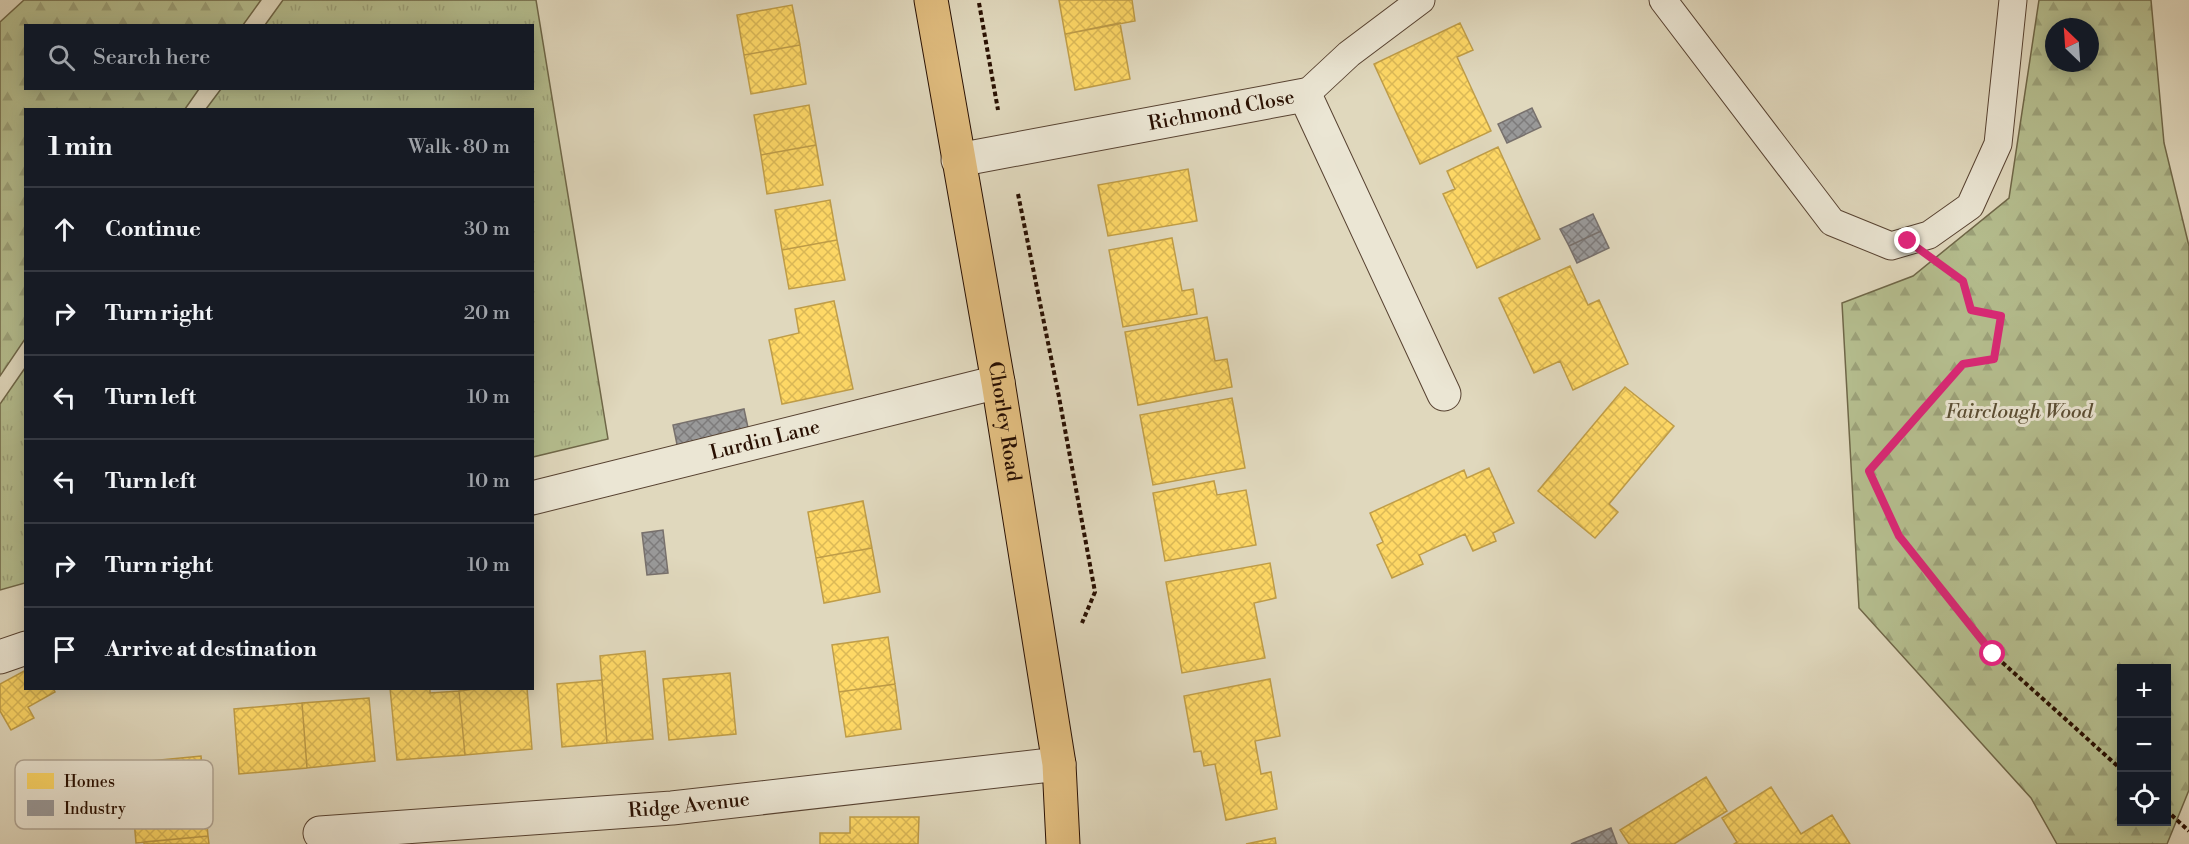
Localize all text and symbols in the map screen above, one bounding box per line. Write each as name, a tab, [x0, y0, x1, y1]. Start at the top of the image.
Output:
north arrow	[2045, 18, 2099, 72]
search box	[24, 24, 534, 90]
icon: search	[45, 41, 78, 74]
text: Search here	[93, 44, 210, 71]
street label: Richmond Close	[1146, 85, 1297, 137]
text: 1 min	[48, 131, 113, 163]
text: Walk · 80 m	[408, 135, 510, 160]
icon: ahead	[48, 213, 81, 246]
text: Continue	[105, 216, 201, 243]
text: 30 m	[464, 217, 510, 242]
route end	[1894, 227, 1920, 253]
icon: right	[48, 297, 81, 330]
text: Turn right	[105, 300, 213, 327]
text: 20 m	[464, 301, 510, 326]
street label: Chorley Road	[982, 360, 1026, 484]
icon: left	[48, 381, 81, 414]
text: Turn left	[105, 384, 196, 411]
text: 10 m	[467, 385, 510, 410]
park label: Fairclough Wood	[1945, 400, 2093, 425]
street label: Lurdin Lane	[707, 414, 823, 466]
icon: left	[48, 465, 81, 498]
text: Turn left	[105, 468, 196, 495]
text: 10 m	[467, 469, 510, 494]
icon: right	[48, 549, 81, 582]
text: Turn right	[105, 552, 213, 579]
text: 10 m	[467, 553, 510, 578]
icon: arrive	[48, 633, 81, 666]
text: Arrive at destination	[105, 636, 317, 663]
route start	[1979, 640, 2005, 666]
map controls	[2117, 664, 2171, 826]
button: +	[2117, 664, 2171, 718]
button: −	[2117, 718, 2171, 772]
legend	[15, 760, 213, 829]
text: Homes	[64, 772, 115, 792]
button: locate	[2117, 772, 2171, 826]
street label: Ridge Avenue	[627, 787, 751, 824]
text: Industry	[64, 799, 126, 819]

